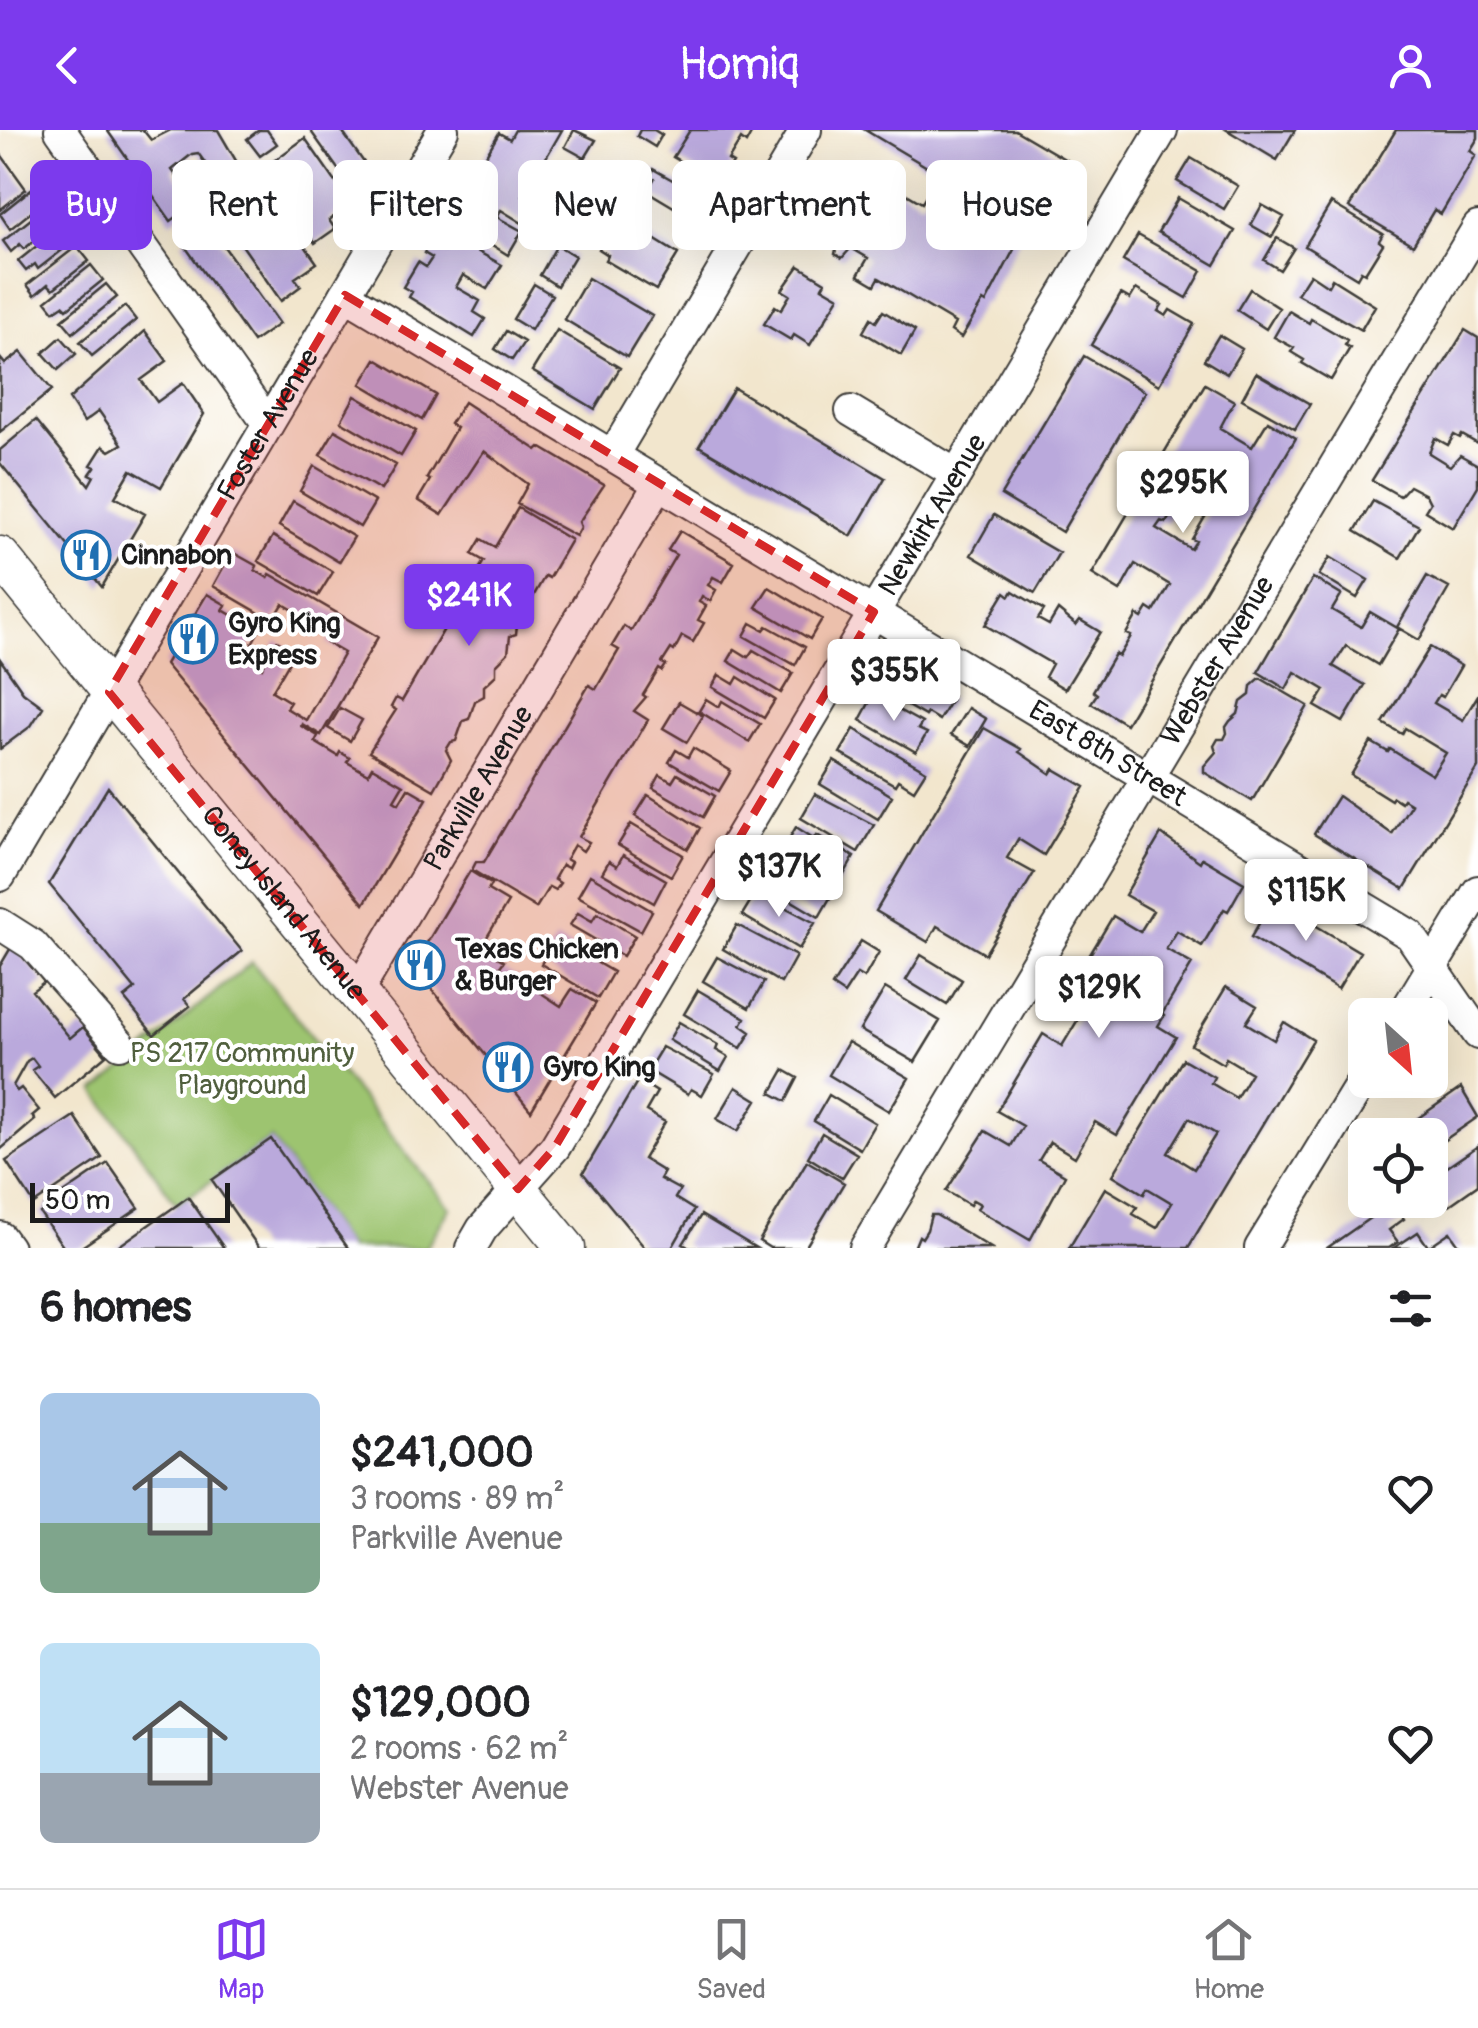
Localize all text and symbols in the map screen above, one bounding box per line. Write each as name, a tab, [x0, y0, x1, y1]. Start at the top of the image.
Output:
text: Homiq	[679, 37, 799, 93]
icon: back	[40, 38, 95, 93]
icon: person	[1383, 38, 1438, 93]
chip: Buy	[30, 160, 152, 250]
chip: Rent	[172, 160, 313, 250]
chip: Filters	[333, 160, 498, 250]
chip: New	[518, 160, 652, 250]
chip: Apartment	[672, 160, 906, 250]
chip: House	[926, 160, 1087, 250]
street label: Foster Avenue	[210, 342, 327, 507]
street label: Newkirk Avenue	[871, 427, 994, 602]
pin: $295K	[1113, 451, 1253, 536]
text: $295K	[1139, 463, 1227, 503]
restaurant icon: Cinnabon	[60, 529, 112, 581]
place label: Cinnabon	[121, 538, 232, 573]
pin: $241K	[399, 564, 539, 649]
street label: Webster Avenue	[1153, 570, 1282, 752]
text: $241K	[426, 576, 512, 616]
place label: Gyro King Express	[228, 606, 341, 673]
restaurant icon: Gyro King Express	[167, 613, 219, 665]
pin: $355K	[824, 639, 964, 724]
text: $355K	[849, 651, 939, 691]
street label: East 8th Street	[1022, 693, 1194, 815]
street label: Parkville Avenue	[416, 699, 541, 877]
street label: Coney Island Avenue	[194, 798, 374, 1007]
pin: $137K	[709, 835, 849, 920]
text: $137K	[737, 847, 821, 887]
pin: $115K	[1236, 859, 1376, 944]
text: $115K	[1266, 871, 1346, 911]
place label: Texas Chicken & Burger	[454, 932, 619, 999]
restaurant icon: Texas Chicken & Burger	[394, 939, 446, 991]
pin: $129K	[1029, 956, 1169, 1041]
text: $129K	[1057, 968, 1141, 1008]
north arrow	[1348, 998, 1448, 1098]
map controls	[1348, 998, 1448, 1218]
park label: PS 217 Community Playground	[130, 1036, 354, 1103]
restaurant icon: Gyro King	[482, 1041, 534, 1093]
place label: Gyro King	[543, 1050, 656, 1085]
button: locate	[1348, 1118, 1448, 1218]
scale bar	[30, 1178, 230, 1222]
text: 50 m	[45, 1183, 110, 1218]
icon: filters	[1383, 1281, 1438, 1336]
text: 6 homes	[40, 1282, 191, 1334]
text: $241,000	[350, 1427, 534, 1479]
icon: home	[120, 1433, 240, 1553]
icon: heart	[1383, 1466, 1438, 1521]
text: 3 rooms · 89 m²	[350, 1479, 564, 1519]
text: Parkville Avenue	[350, 1519, 562, 1559]
text: $129,000	[350, 1677, 531, 1729]
icon: home	[120, 1683, 240, 1803]
icon: heart	[1383, 1716, 1438, 1771]
text: 2 rooms · 62 m²	[350, 1729, 568, 1769]
text: Webster Avenue	[350, 1769, 569, 1809]
tab: Map	[214, 1912, 269, 2007]
tab: Saved	[696, 1912, 766, 2007]
tab: Home	[1194, 1912, 1264, 2007]

